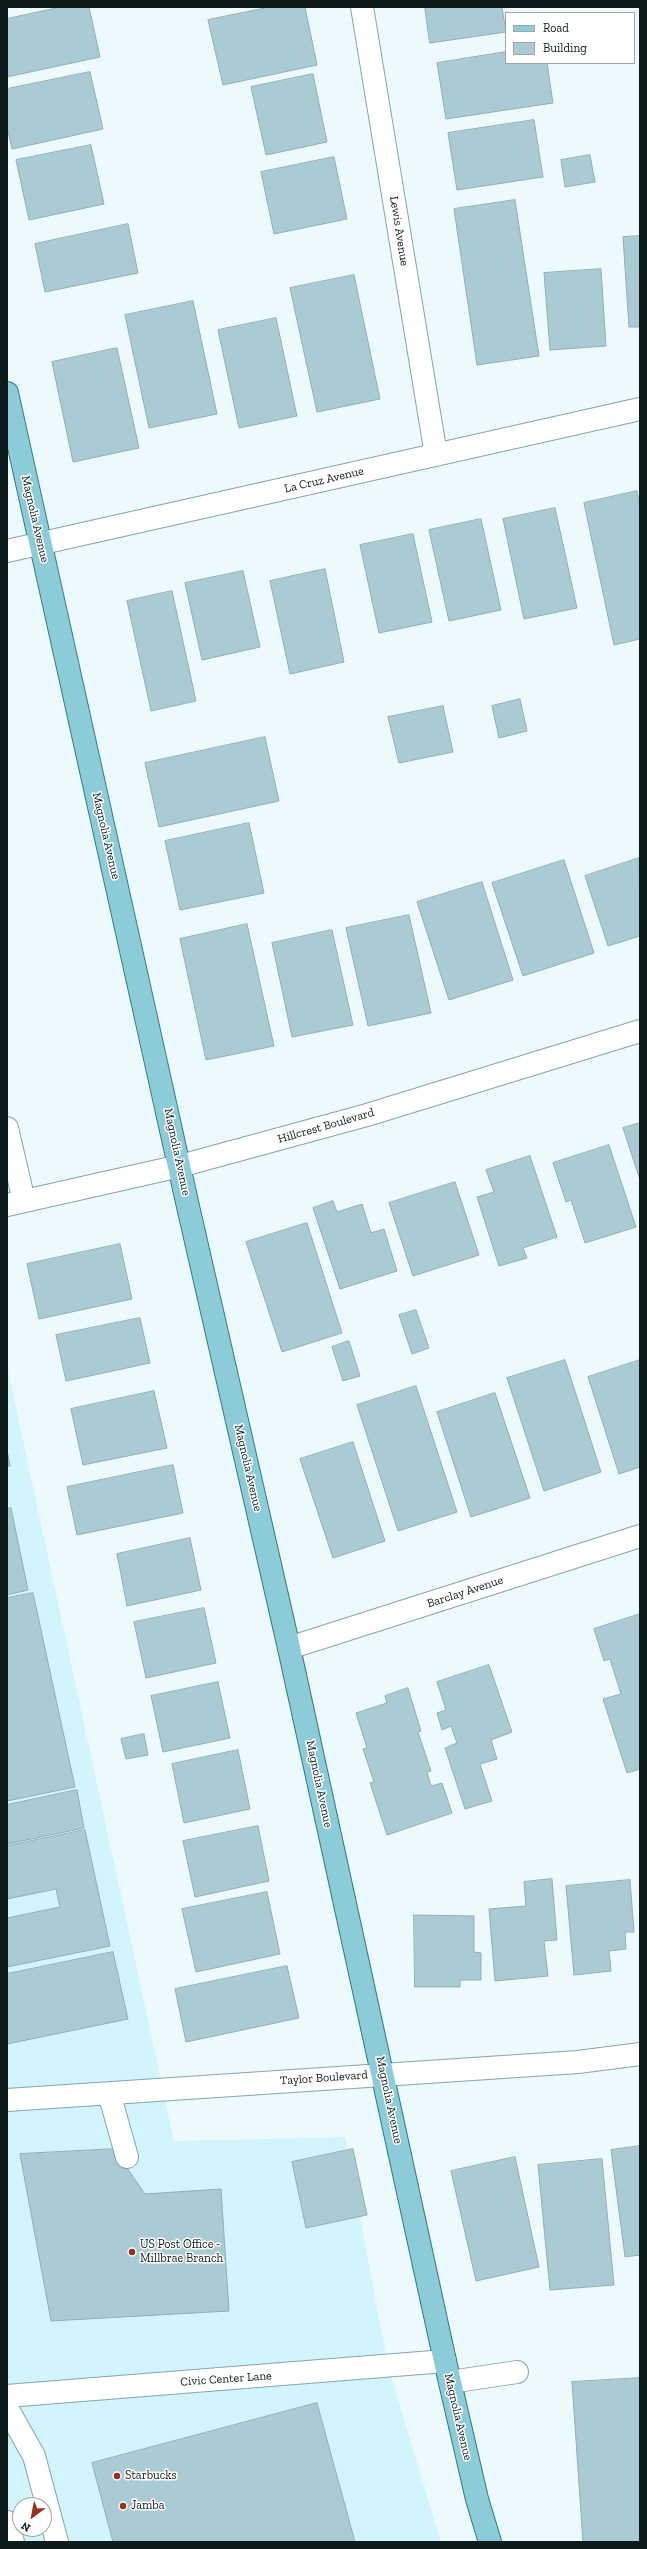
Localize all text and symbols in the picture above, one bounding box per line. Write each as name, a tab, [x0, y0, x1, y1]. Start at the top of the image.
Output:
legend	[505, 12, 635, 64]
text: Road	[543, 21, 569, 35]
text: Building	[543, 41, 587, 55]
street label: Lewis Avenue	[386, 195, 412, 267]
street label: La Cruz Avenue	[283, 464, 365, 496]
street label: Magnolia Avenue	[18, 474, 52, 564]
street label: Magnolia Avenue	[89, 791, 123, 881]
street label: Hillcrest Boulevard	[276, 1105, 376, 1147]
street label: Magnolia Avenue	[161, 1107, 193, 1197]
street label: Magnolia Avenue	[231, 1423, 265, 1513]
street label: Barclay Avenue	[425, 1573, 505, 1611]
street label: Magnolia Avenue	[303, 1739, 335, 1829]
street label: Magnolia Avenue	[373, 2055, 405, 2145]
street label: Taylor Boulevard	[280, 2068, 368, 2088]
place label: US Post Office - Millbrae Branch	[140, 2238, 223, 2266]
marker: US Post Office - Millbrae Branch	[127, 2247, 137, 2257]
street label: Civic Center Lane	[180, 2369, 272, 2389]
street label: Magnolia Avenue	[441, 2372, 475, 2462]
place label: Starbucks	[125, 2469, 177, 2483]
marker: Starbucks	[112, 2471, 122, 2481]
north arrow	[12, 2497, 52, 2537]
place label: Jamba	[131, 2499, 165, 2513]
marker: Jamba	[118, 2501, 128, 2511]
text: N	[19, 2519, 33, 2534]

